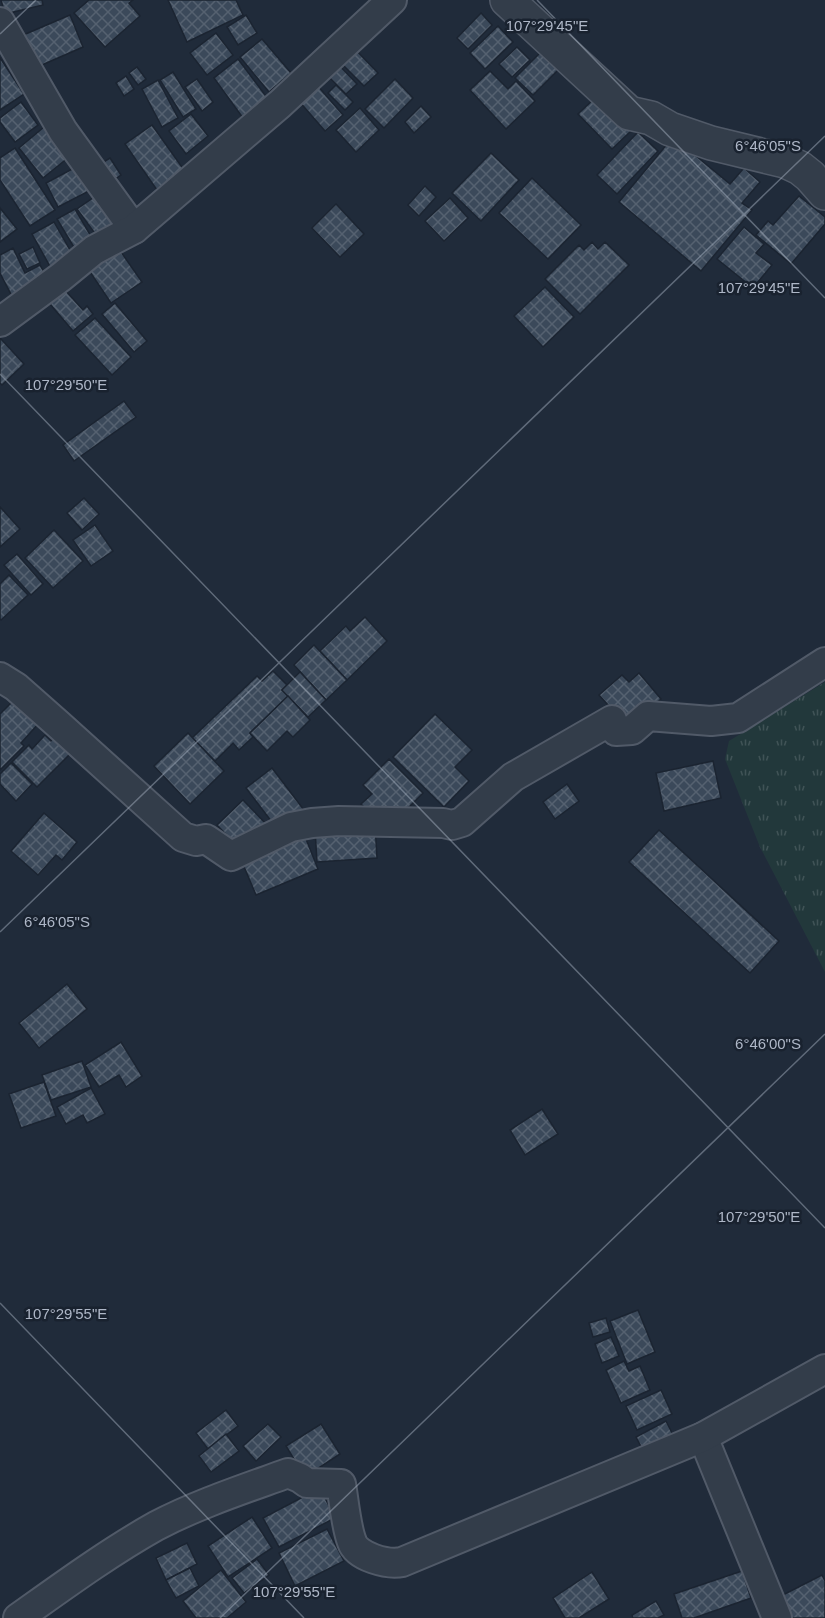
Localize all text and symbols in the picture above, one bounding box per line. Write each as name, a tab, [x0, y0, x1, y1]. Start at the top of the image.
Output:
text: 107°29'45"E	[506, 17, 588, 34]
text: 6°46'05"S	[735, 137, 801, 154]
text: 107°29'45"E	[718, 279, 800, 296]
text: 107°29'50"E	[25, 376, 107, 393]
text: 6°46'05"S	[24, 913, 90, 930]
text: 6°46'00"S	[735, 1035, 801, 1052]
text: 107°29'50"E	[718, 1208, 800, 1225]
text: 107°29'55"E	[25, 1305, 107, 1322]
text: 107°29'55"E	[253, 1583, 335, 1600]

